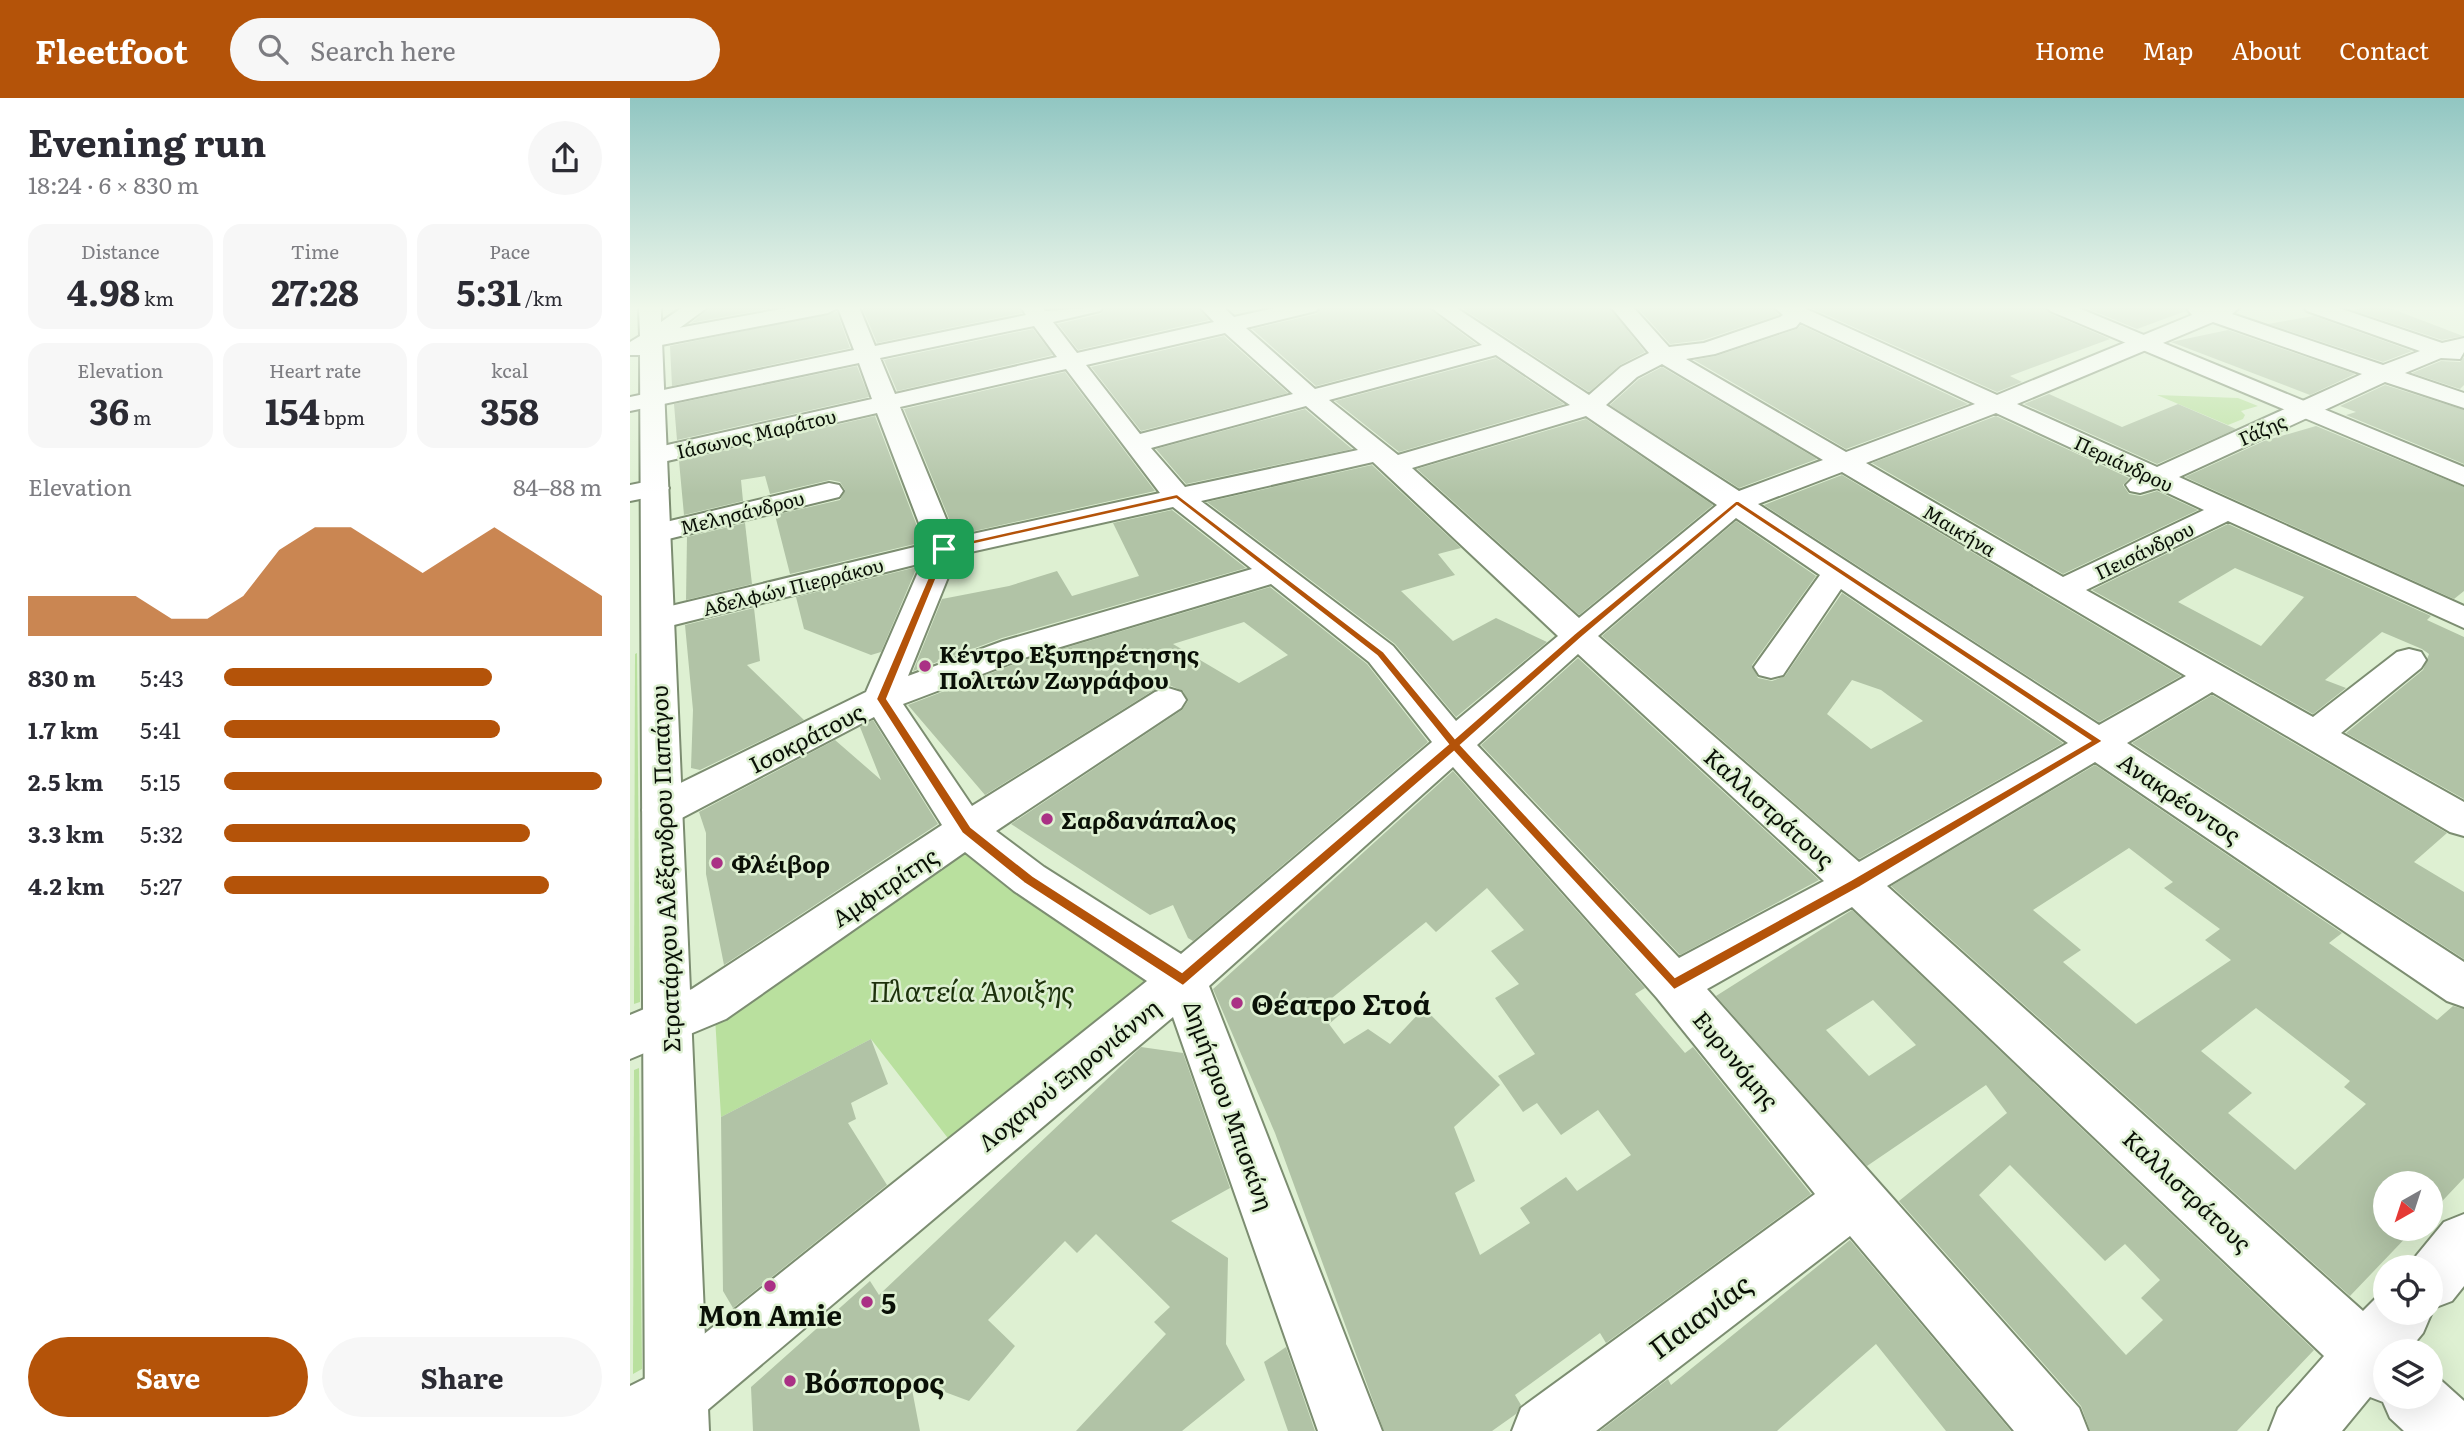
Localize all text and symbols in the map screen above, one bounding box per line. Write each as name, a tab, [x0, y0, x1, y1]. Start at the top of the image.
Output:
search box	[230, 18, 720, 81]
text: Fleetfoot	[35, 25, 188, 74]
icon: search	[254, 30, 292, 68]
text: Search here	[310, 30, 456, 69]
text: Home	[2035, 32, 2104, 67]
text: Map	[2142, 32, 2193, 67]
text: About	[2231, 32, 2301, 67]
text: Contact	[2339, 32, 2429, 67]
text: Evening run	[28, 112, 266, 169]
button: share	[528, 121, 602, 195]
text: 18:24 · 6 × 830 m	[28, 167, 199, 201]
text: Distance	[81, 237, 160, 265]
text: Time	[291, 237, 339, 265]
text: Pace	[489, 237, 530, 265]
text: 4.98	[67, 265, 140, 317]
text: 27:28	[271, 265, 359, 317]
text: 5:31	[457, 265, 521, 317]
text: km	[140, 284, 174, 312]
text: /km	[521, 284, 563, 312]
text: Elevation	[77, 356, 163, 384]
text: Heart rate	[269, 356, 361, 384]
text: kcal	[491, 356, 528, 384]
text: 36	[89, 384, 129, 436]
text: 154	[265, 384, 320, 436]
text: 358	[480, 384, 539, 436]
street label: Ιάσωνος Μαράτου	[673, 401, 839, 465]
text: m	[129, 403, 151, 431]
text: bpm	[320, 403, 365, 431]
street label: Γάζης	[2234, 406, 2290, 452]
street label: Περιάνδρου	[2070, 428, 2178, 498]
text: Elevation	[28, 469, 132, 503]
text: 84–88 m	[513, 469, 602, 503]
street label: Μελησάνδρου	[677, 483, 807, 541]
street label: Μαικήνα	[1918, 497, 2002, 563]
street label: Πεισάνδρου	[2090, 514, 2198, 586]
pin	[914, 519, 974, 579]
icon: arrive	[925, 530, 963, 568]
street label: Αδελφών Πιερράκου	[700, 550, 886, 622]
place label: Κέντρο Εξυπηρέτησης Πολιτών Ζωγράφου	[939, 636, 1199, 696]
marker: Κέντρο Εξυπηρέτησης Πολιτών Ζωγράφου	[917, 658, 933, 674]
text: 830 m	[28, 660, 96, 694]
text: 5:43	[140, 660, 184, 694]
street label: Στρατάρχου Αλέξανδρου Παπάγου	[641, 685, 687, 1053]
street label: Ισοκράτους	[743, 693, 869, 781]
text: 1.7 km	[28, 712, 99, 746]
text: 5:41	[140, 712, 181, 746]
street label: Καλλιστράτους	[1697, 739, 1843, 875]
street label: Ανακρέοντος	[2112, 743, 2248, 851]
text: 2.5 km	[28, 764, 103, 798]
text: 5:15	[140, 764, 180, 798]
place label: Σαρδανάπαλος	[1061, 802, 1236, 836]
marker: Σαρδανάπαλος	[1039, 811, 1055, 827]
text: 3.3 km	[28, 816, 104, 850]
text: 5:32	[140, 816, 183, 850]
street label: Αμφιτρίτης	[824, 838, 944, 934]
place label: Φλέιβορ	[731, 846, 830, 880]
marker: Φλέιβορ	[709, 855, 725, 871]
text: 4.2 km	[28, 868, 105, 902]
text: 5:27	[140, 868, 182, 902]
park label: Πλατεία Άνοιξης	[869, 969, 1075, 1011]
place label: Θέατρο Στοά	[1251, 982, 1431, 1024]
street label: Λοχαγού Ξηρογιάννη	[970, 990, 1166, 1158]
marker: Θέατρο Στοά	[1229, 995, 1245, 1011]
street label: Δημήτριου Μπισκίνη	[1176, 996, 1284, 1214]
street label: Ευρυνόμης	[1686, 1003, 1788, 1115]
street label: Καλλιστράτους	[2116, 1121, 2260, 1259]
north arrow	[2373, 1171, 2443, 1241]
map controls	[2373, 1171, 2443, 1409]
button: locate	[2373, 1255, 2443, 1325]
street label: Παιανίας	[1639, 1262, 1759, 1368]
marker: Mon Amie	[762, 1278, 778, 1294]
place label: 5	[881, 1281, 896, 1323]
place label: Mon Amie	[698, 1293, 842, 1335]
marker: 5	[859, 1294, 875, 1310]
button: Save	[28, 1337, 308, 1417]
button: Share	[322, 1337, 602, 1417]
button: layers	[2373, 1339, 2443, 1409]
place label: Βόσπορος	[804, 1360, 944, 1402]
marker: Βόσπορος	[782, 1373, 798, 1389]

